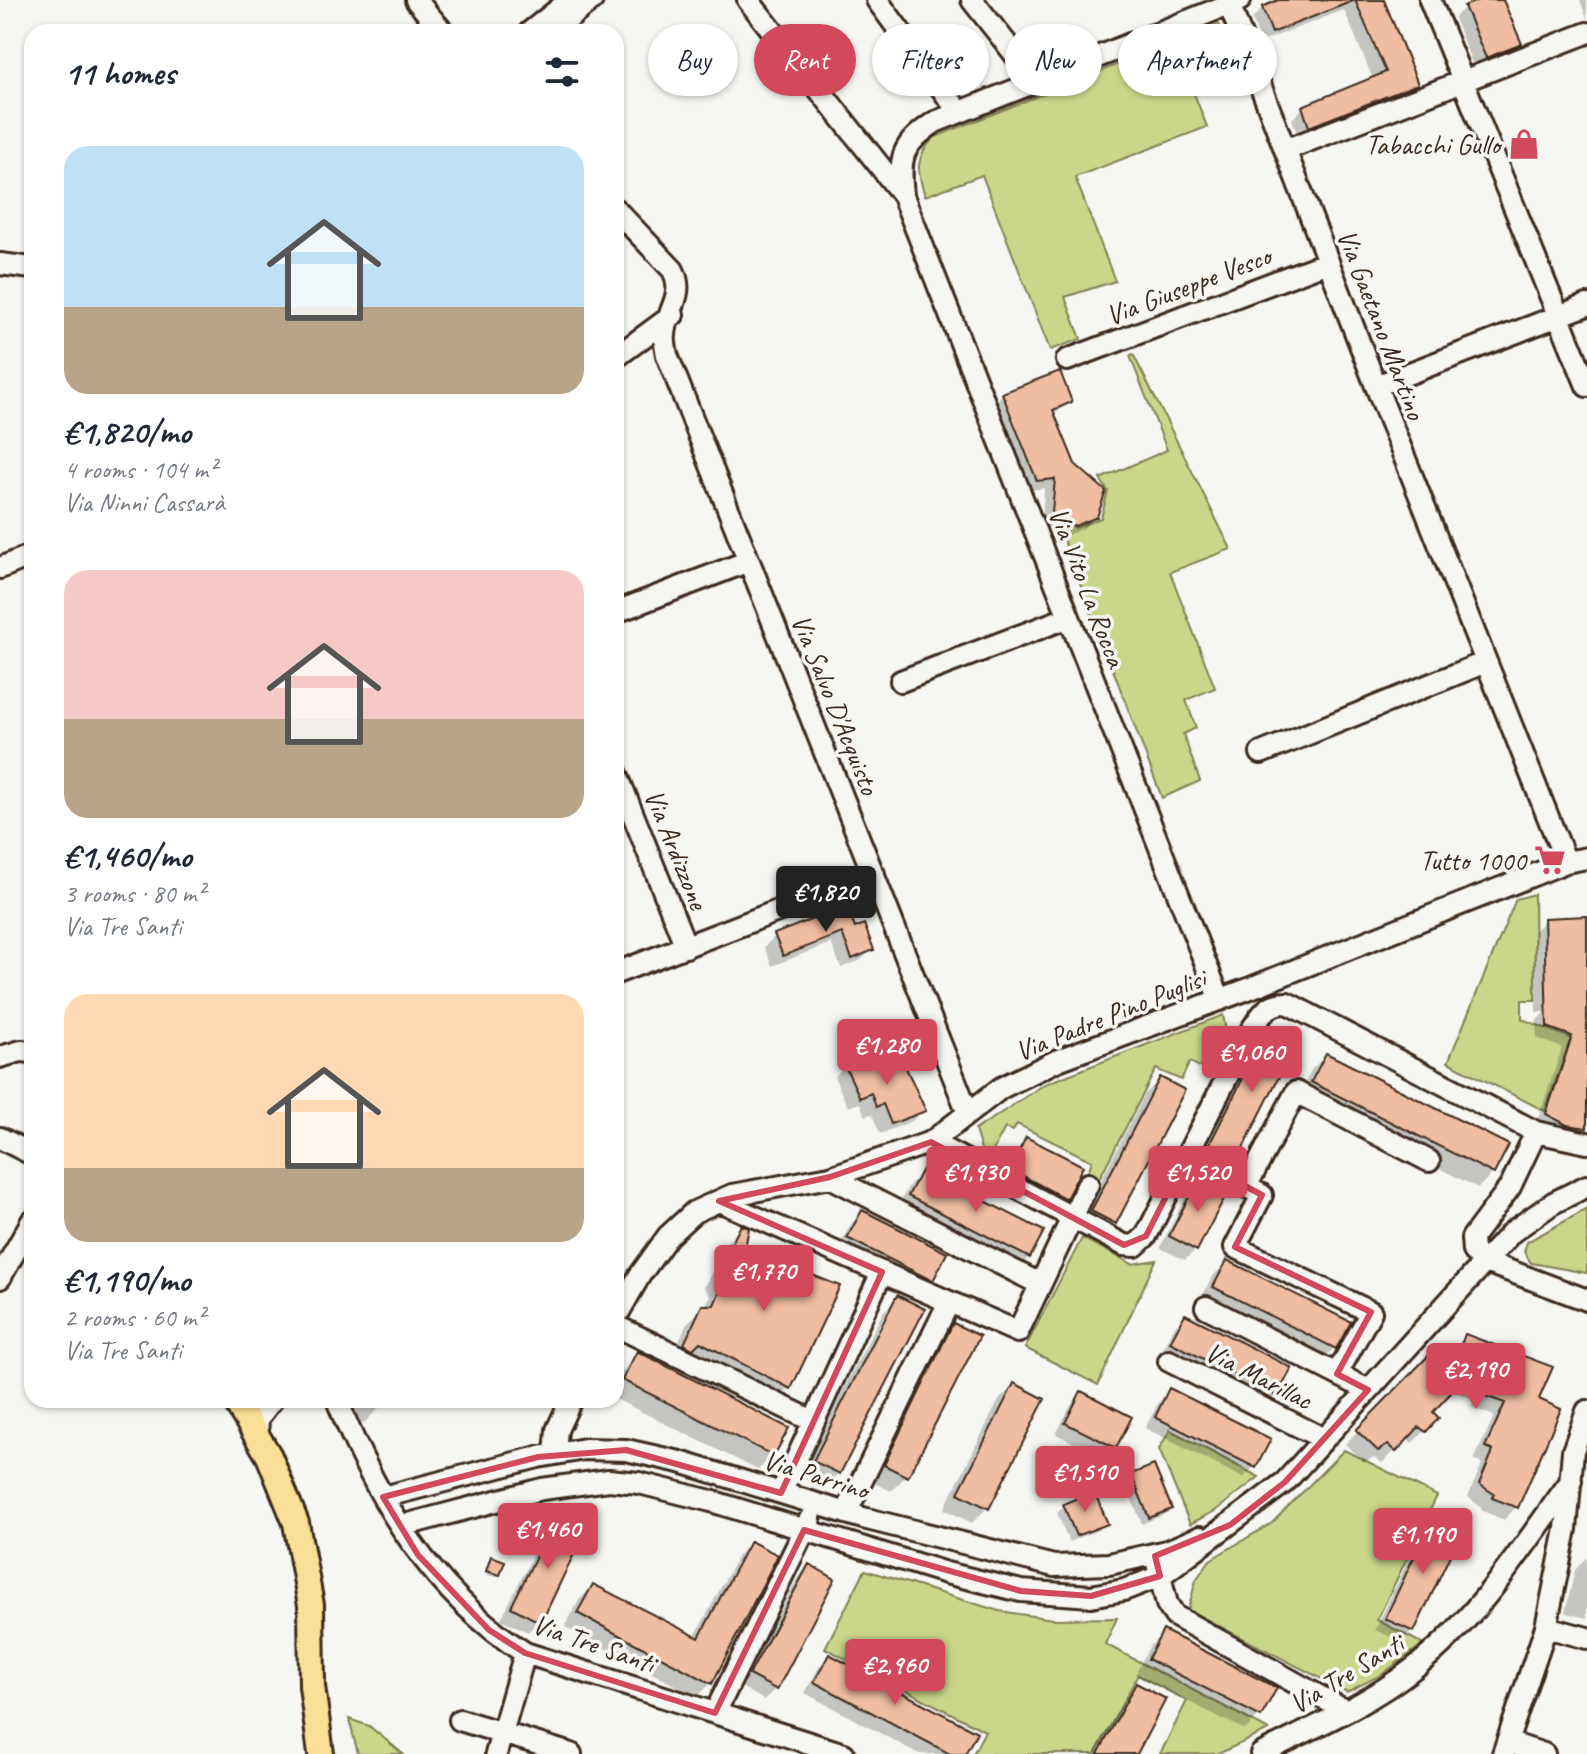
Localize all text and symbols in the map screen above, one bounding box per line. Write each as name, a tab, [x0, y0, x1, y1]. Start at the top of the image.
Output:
chip: Buy	[648, 24, 738, 96]
chip: Rent	[754, 24, 856, 96]
chip: Filters	[872, 24, 989, 96]
chip: New	[1005, 24, 1102, 96]
chip: Apartment	[1118, 24, 1277, 96]
icon: filters	[540, 50, 584, 94]
text: 11 homes	[64, 51, 175, 94]
place label: Tabacchi Gullo	[1365, 127, 1503, 162]
shop icon: Tabacchi Gullo	[1507, 127, 1541, 161]
icon: home	[252, 198, 396, 342]
street label: Via Gaetano Martino	[1329, 224, 1435, 426]
street label: Via Giuseppe Vesco	[1101, 237, 1278, 333]
text: €1,820/mo	[64, 410, 191, 453]
text: 4 rooms · 104 m²	[64, 453, 216, 486]
text: Via Ninni Cassarà	[64, 486, 225, 519]
street label: Via Vito La Rocca	[1041, 502, 1135, 674]
street label: Via Salvo D'Acquisto	[784, 609, 888, 801]
icon: home	[252, 622, 396, 766]
street label: Via Ardizzone	[637, 784, 717, 916]
text: €1,460/mo	[64, 834, 192, 877]
place label: Tutto 1000	[1420, 843, 1528, 878]
supermarket icon: Tutto 1000	[1533, 843, 1567, 877]
pin: €1,820	[761, 866, 891, 934]
text: €1,820	[794, 875, 858, 908]
text: 3 rooms · 80 m²	[64, 877, 205, 910]
text: Via Tre Santi	[64, 910, 182, 943]
street label: Via Padre Pino Puglisi	[1010, 959, 1214, 1069]
pin: €1,280	[822, 1019, 952, 1087]
pin: €1,060	[1187, 1026, 1317, 1094]
text: €1,280	[855, 1028, 919, 1061]
text: €1,060	[1220, 1035, 1284, 1068]
icon: home	[252, 1046, 396, 1190]
pin: €1,930	[911, 1146, 1041, 1214]
pin: €1,520	[1133, 1146, 1263, 1214]
text: €1,930	[944, 1155, 1008, 1188]
text: €1,520	[1166, 1155, 1230, 1188]
pin: €1,770	[699, 1245, 829, 1313]
text: €1,770	[732, 1254, 796, 1287]
text: €1,190/mo	[64, 1258, 190, 1301]
text: 2 rooms · 60 m²	[64, 1301, 205, 1334]
text: Via Tre Santi	[64, 1334, 182, 1367]
street label: Via Marillac	[1200, 1334, 1320, 1418]
pin: €2,190	[1411, 1343, 1541, 1411]
text: €2,190	[1444, 1352, 1508, 1385]
street label: Via Parrino	[759, 1442, 876, 1508]
pin: €1,510	[1020, 1446, 1150, 1514]
text: €1,510	[1053, 1455, 1117, 1488]
pin: €1,460	[483, 1503, 613, 1571]
pin: €1,190	[1358, 1508, 1488, 1576]
text: €1,460	[516, 1512, 580, 1545]
text: €1,190	[1391, 1517, 1455, 1550]
street label: Via Tre Santi	[528, 1606, 663, 1682]
street label: Via Tre Santi	[1283, 1624, 1413, 1721]
pin: €2,960	[830, 1639, 960, 1707]
text: €2,960	[863, 1648, 927, 1681]

